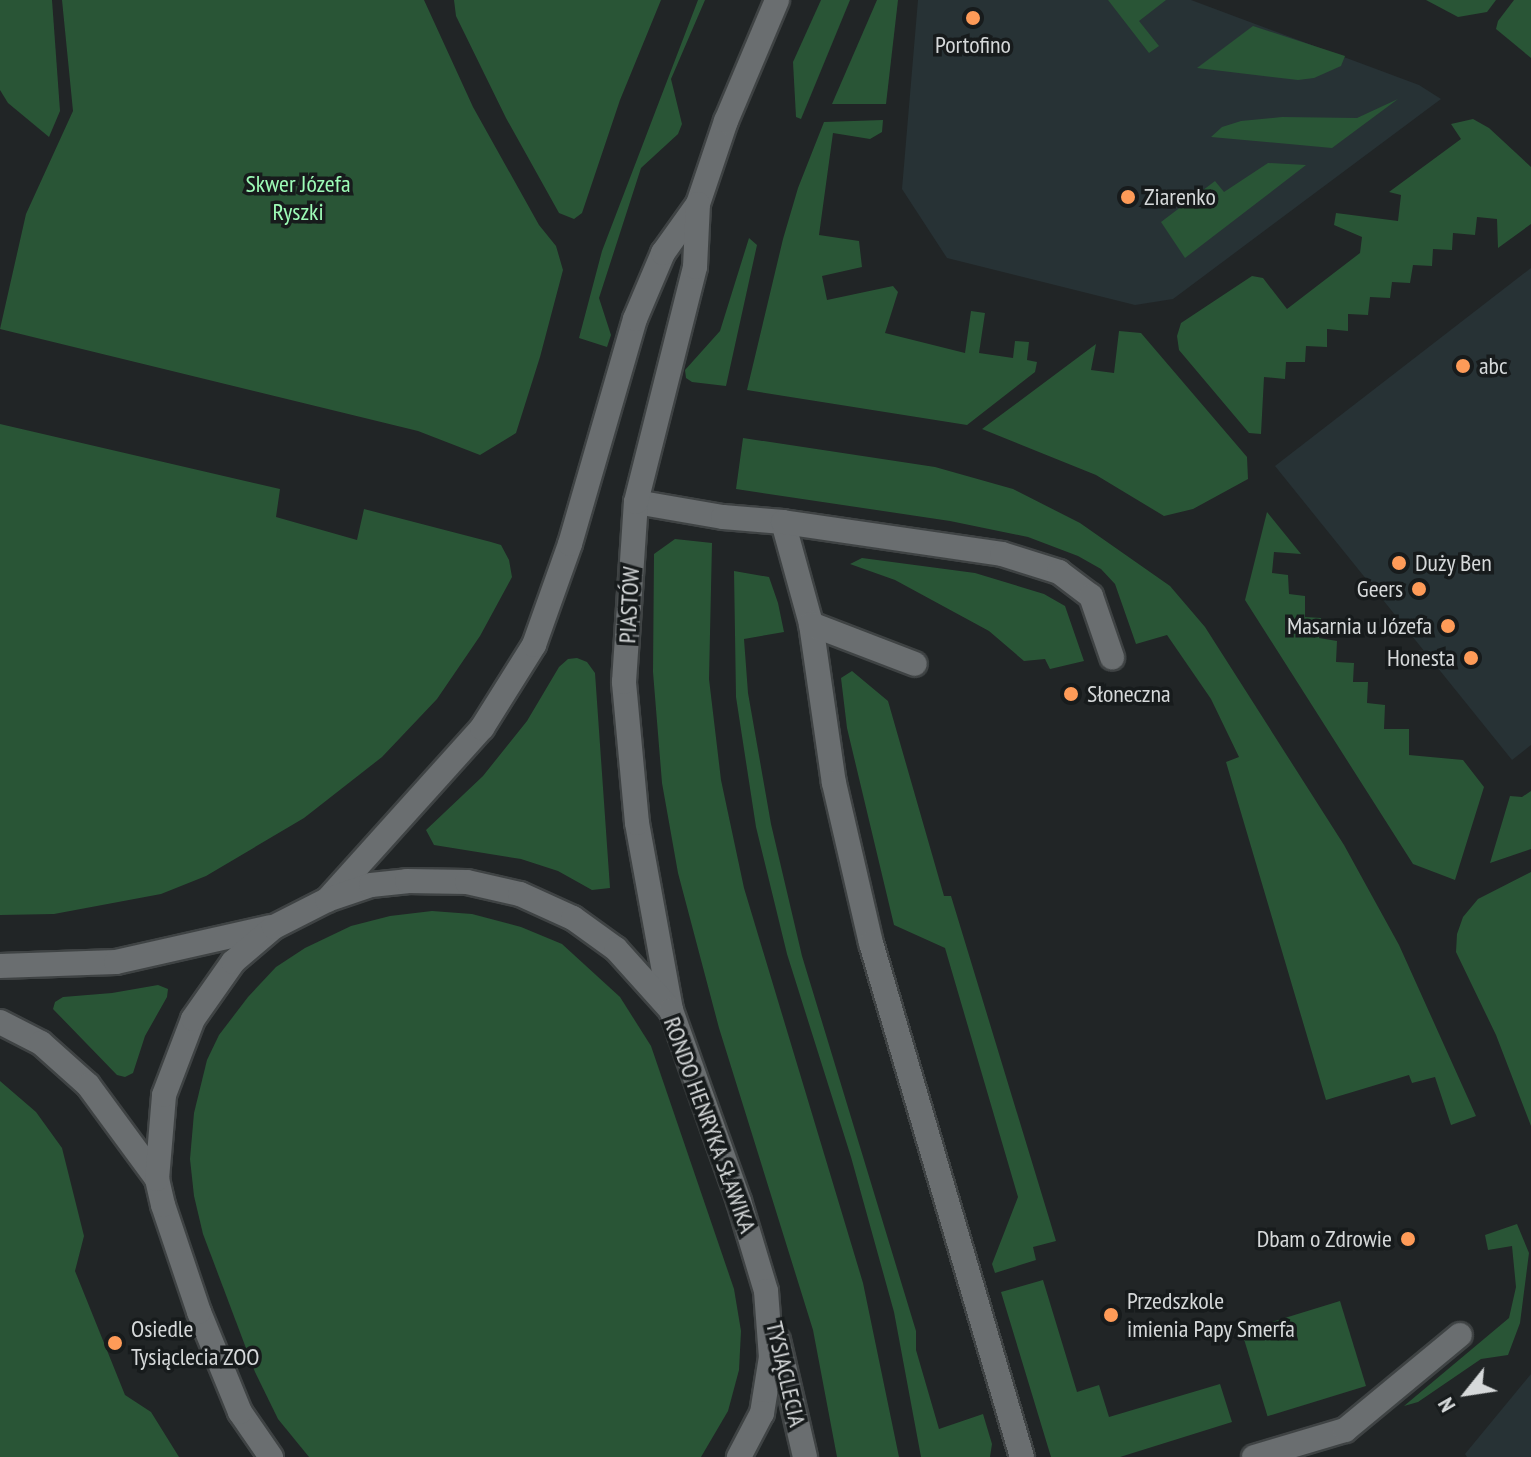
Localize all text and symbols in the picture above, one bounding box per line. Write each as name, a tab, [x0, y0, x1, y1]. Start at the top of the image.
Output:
marker: Portofino	[964, 9, 982, 27]
place label: Portofino	[935, 31, 1011, 59]
park label: Skwer Józefa Ryszki	[246, 170, 350, 226]
place label: Ziarenko	[1144, 183, 1216, 211]
marker: Ziarenko	[1119, 188, 1137, 206]
place label: abc	[1479, 352, 1508, 380]
marker: abc	[1454, 357, 1472, 375]
place label: Duży Ben	[1415, 549, 1492, 577]
marker: Duży Ben	[1390, 554, 1408, 572]
street label: PIASTÓW	[613, 566, 645, 644]
place label: Geers	[1357, 575, 1403, 603]
marker: Geers	[1410, 580, 1428, 598]
place label: Masarnia u Józefa	[1287, 612, 1432, 640]
marker: Masarnia u Józefa	[1439, 617, 1457, 635]
place label: Honesta	[1387, 644, 1455, 672]
marker: Honesta	[1462, 649, 1480, 667]
place label: Słoneczna	[1087, 680, 1171, 708]
marker: Słoneczna	[1062, 685, 1080, 703]
street label: RONDO HENRYKA SŁAWIKA	[657, 1013, 763, 1237]
place label: Dbam o Zdrowie	[1256, 1225, 1392, 1253]
marker: Dbam o Zdrowie	[1399, 1230, 1417, 1248]
place label: Przedszkole imienia Papy Smerfa	[1127, 1287, 1296, 1343]
marker: Przedszkole imienia Papy Smerfa	[1102, 1306, 1120, 1324]
place label: Osiedle Tysiąclecia ZOO	[131, 1315, 260, 1371]
street label: TYSIĄCLECIA	[760, 1319, 812, 1429]
marker: Osiedle Tysiąclecia ZOO	[106, 1334, 124, 1352]
north arrow	[1427, 1353, 1507, 1433]
text: N	[1431, 1393, 1461, 1417]

